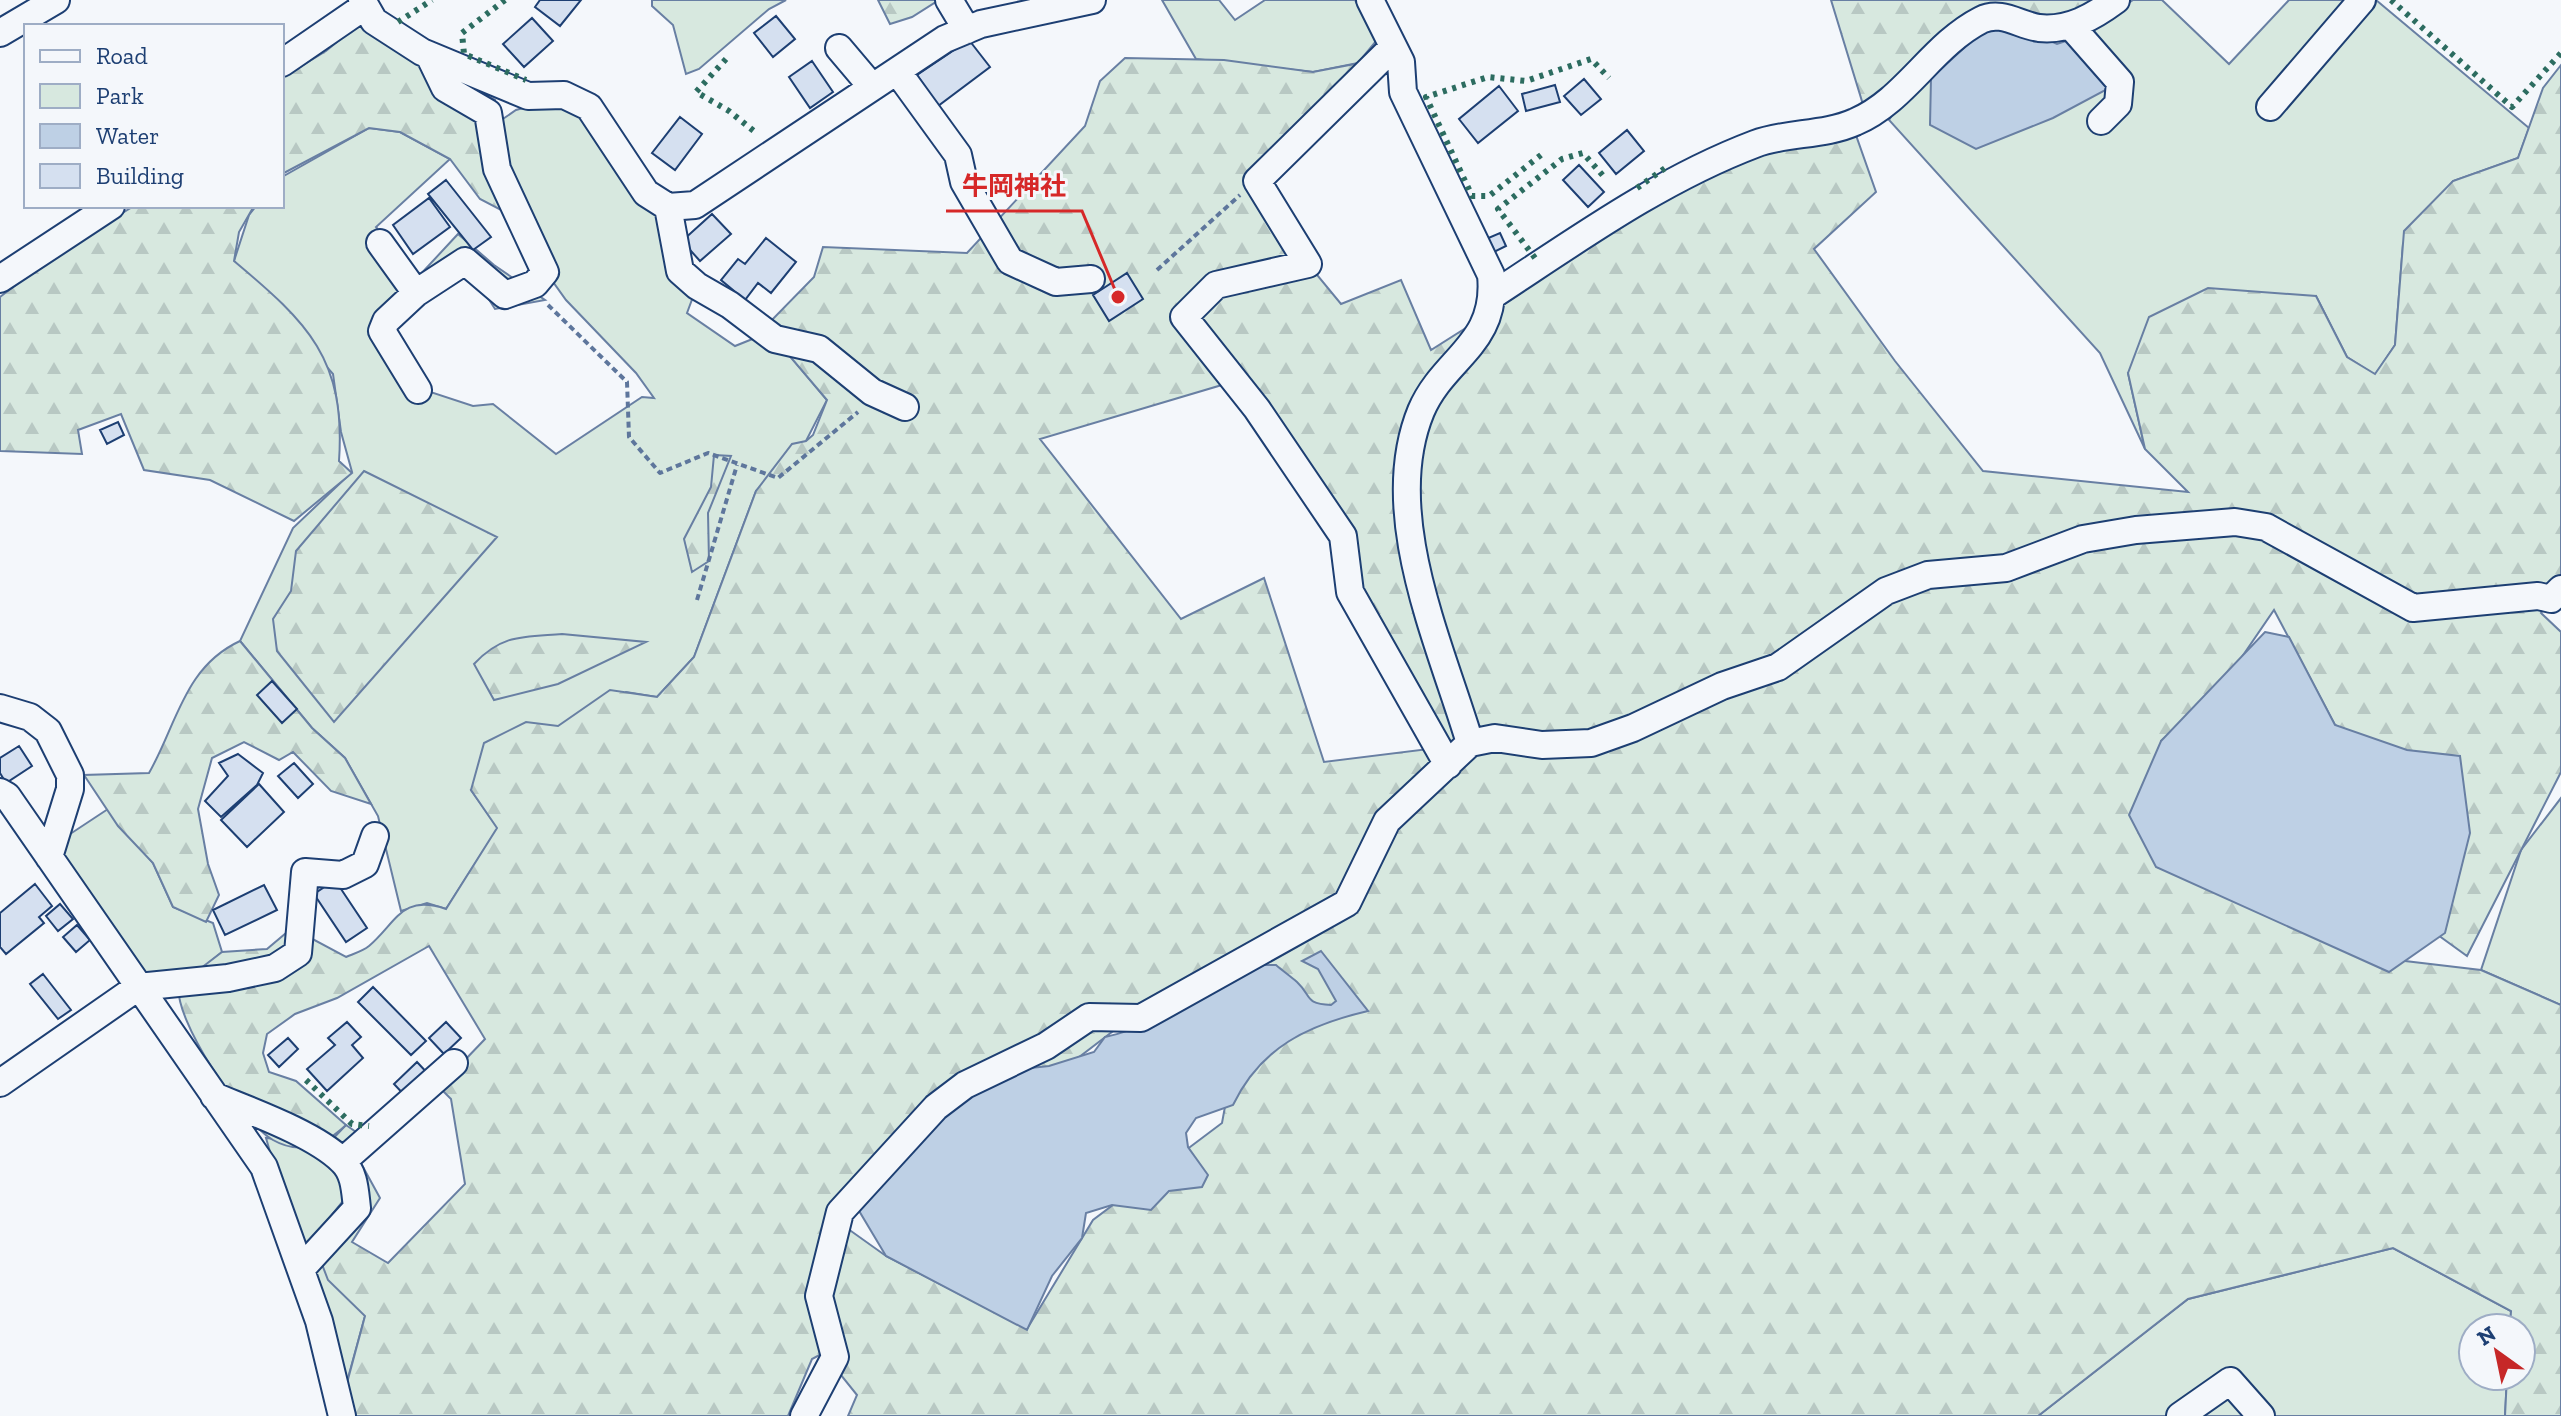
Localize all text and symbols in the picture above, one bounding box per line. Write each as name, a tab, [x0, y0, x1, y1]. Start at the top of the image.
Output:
legend	[24, 24, 284, 208]
text: Road	[96, 41, 148, 70]
text: Park	[96, 81, 144, 110]
text: Water	[96, 121, 159, 150]
text: Building	[96, 161, 184, 190]
callout: 牛岡神社	[946, 161, 1082, 211]
text: 牛岡神社	[962, 170, 1066, 202]
north arrow	[2457, 1312, 2537, 1392]
text: N	[2472, 1320, 2501, 1352]

